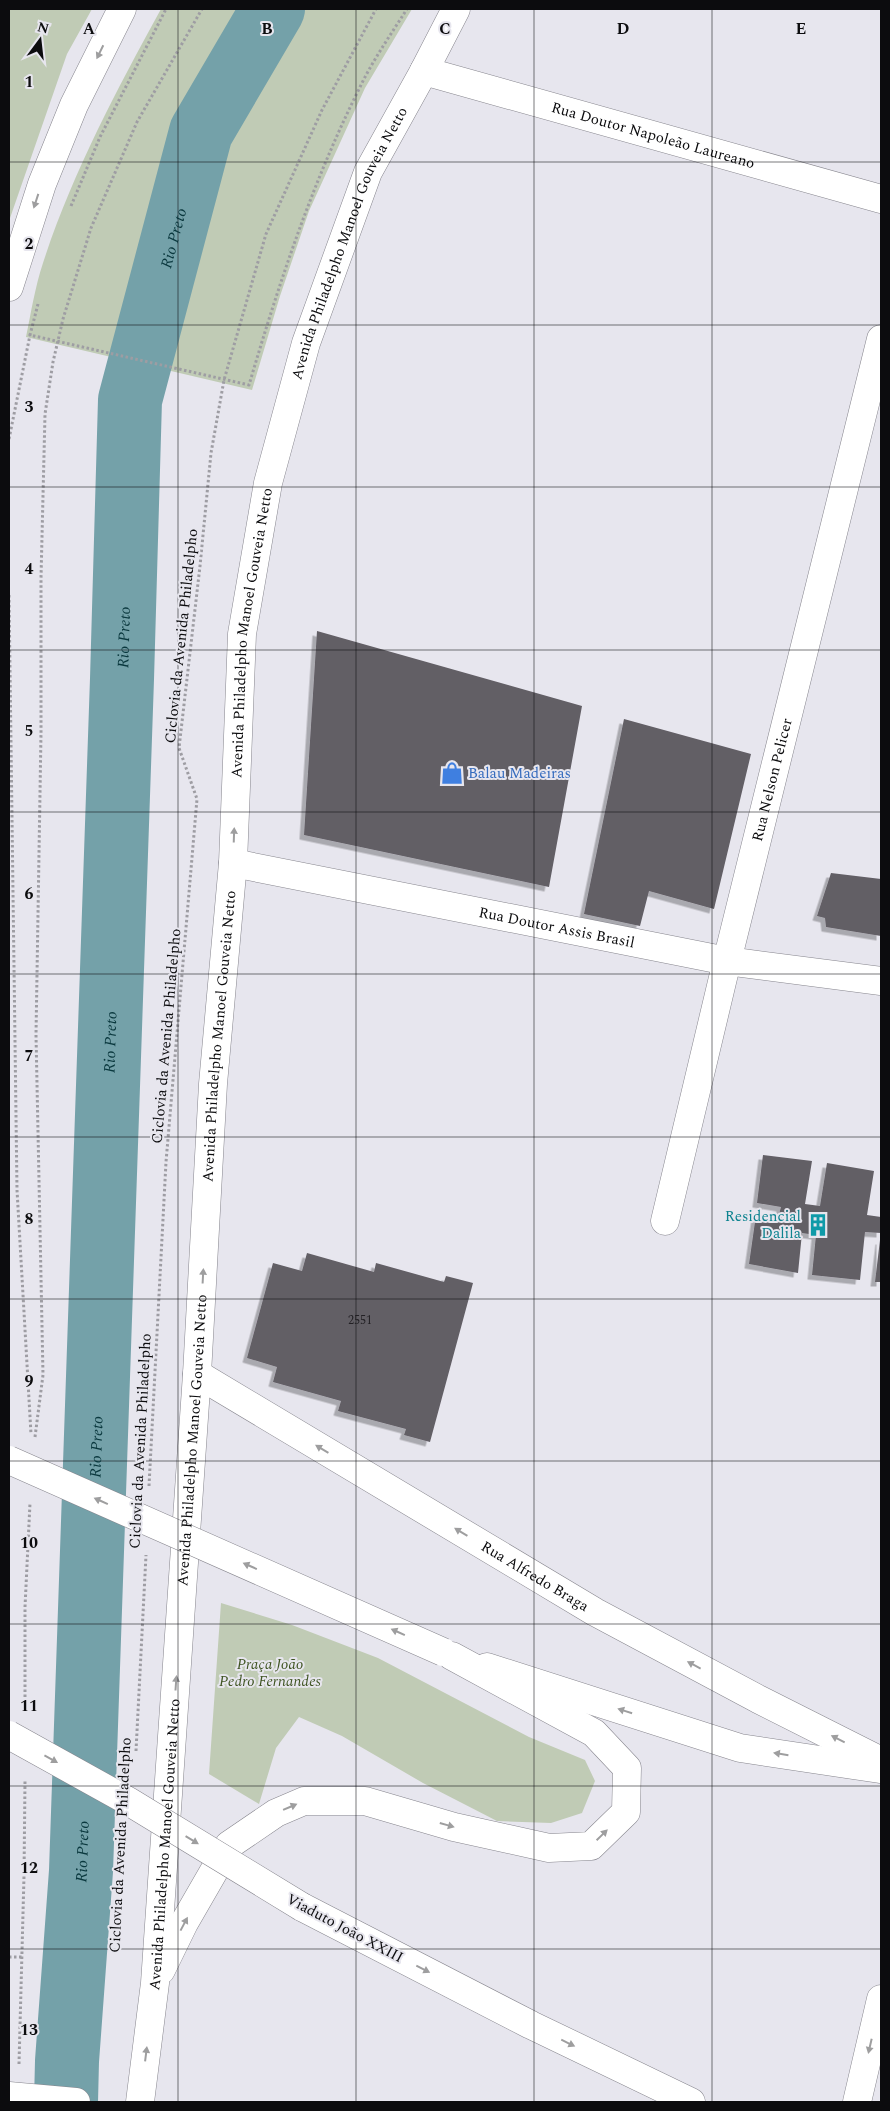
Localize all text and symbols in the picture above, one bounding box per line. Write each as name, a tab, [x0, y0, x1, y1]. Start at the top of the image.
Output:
north arrow	[15, 15, 65, 65]
text: N	[35, 16, 51, 40]
text: A	[83, 17, 96, 41]
text: B	[261, 17, 273, 41]
text: C	[439, 17, 451, 41]
text: D	[617, 17, 630, 41]
text: E	[796, 17, 806, 41]
one-way arrow	[96, 45, 104, 59]
text: 1	[25, 70, 33, 94]
street label: Rua Doutor Napoleão Laureano	[549, 96, 757, 175]
street label: Avenida Philadelpho Manoel Gouveia Netto	[286, 103, 414, 382]
one-way arrow	[32, 194, 40, 209]
water label: Rio Preto	[154, 205, 193, 271]
text: 2	[25, 232, 34, 256]
text: 3	[25, 395, 34, 419]
street label: Avenida Philadelpho Manoel Gouveia Netto	[225, 486, 279, 778]
street label: Ciclovia da Avenida Philadelpho	[159, 528, 204, 745]
text: 4	[25, 557, 34, 581]
water label: Rio Preto	[111, 606, 137, 669]
street label: Rua Nelson Pelicer	[746, 716, 799, 844]
text: 5	[25, 719, 33, 743]
shop icon: Balau Madeiras	[439, 760, 465, 786]
place label: Balau Madeiras	[468, 762, 571, 785]
one-way arrow	[230, 826, 238, 842]
text: 6	[25, 882, 34, 906]
street label: Avenida Philadelpho Manoel Gouveia Netto	[197, 889, 242, 1183]
street label: Rua Doutor Assis Brasil	[477, 901, 637, 954]
street label: Ciclovia da Avenida Philadelpho	[146, 928, 187, 1144]
water label: Rio Preto	[97, 1011, 124, 1073]
text: 7	[25, 1044, 34, 1068]
place label: Residencial Dalila	[725, 1205, 802, 1245]
text: 8	[25, 1207, 34, 1231]
building icon: Residencial Dalila	[805, 1212, 831, 1238]
one-way arrow	[199, 1268, 207, 1284]
street label: Avenida Philadelpho Manoel Gouveia Netto	[171, 1294, 213, 1587]
house number: 2551	[348, 1311, 372, 1330]
street label: Ciclovia da Avenida Philadelpho	[123, 1333, 158, 1549]
text: 9	[25, 1369, 34, 1393]
water label: Rio Preto	[84, 1416, 110, 1478]
one-way arrow	[315, 1444, 328, 1453]
one-way arrow	[94, 1496, 108, 1504]
one-way arrow	[455, 1528, 468, 1537]
text: 10	[20, 1531, 38, 1555]
street label: Rua Alfredo Braga	[477, 1535, 594, 1618]
one-way arrow	[243, 1562, 257, 1570]
one-way arrow	[391, 1628, 405, 1636]
park label: Praça João Pedro Fernandes	[219, 1653, 322, 1693]
one-way arrow	[687, 1660, 700, 1669]
one-way arrow	[172, 1674, 180, 1690]
text: 11	[20, 1694, 38, 1718]
street label: Avenida Philadelpho Manoel Gouveia Netto	[143, 1698, 187, 1992]
one-way arrow	[617, 1707, 632, 1715]
one-way arrow	[831, 1735, 845, 1743]
street label: Ciclovia da Avenida Philadelpho	[103, 1737, 138, 1953]
one-way arrow	[773, 1750, 789, 1758]
one-way arrow	[44, 1755, 59, 1763]
one-way arrow	[283, 1803, 297, 1811]
water label: Rio Preto	[69, 1820, 96, 1883]
one-way arrow	[440, 1821, 455, 1829]
one-way arrow	[596, 1829, 608, 1841]
one-way arrow	[185, 1836, 198, 1845]
text: 12	[20, 1856, 38, 1880]
street label: Viaduto João XXIII	[282, 1888, 407, 1969]
one-way arrow	[180, 1916, 188, 1931]
one-way arrow	[416, 1965, 430, 1973]
text: 13	[20, 2018, 38, 2042]
one-way arrow	[561, 2039, 575, 2047]
one-way arrow	[866, 2039, 874, 2054]
one-way arrow	[142, 2046, 150, 2062]

